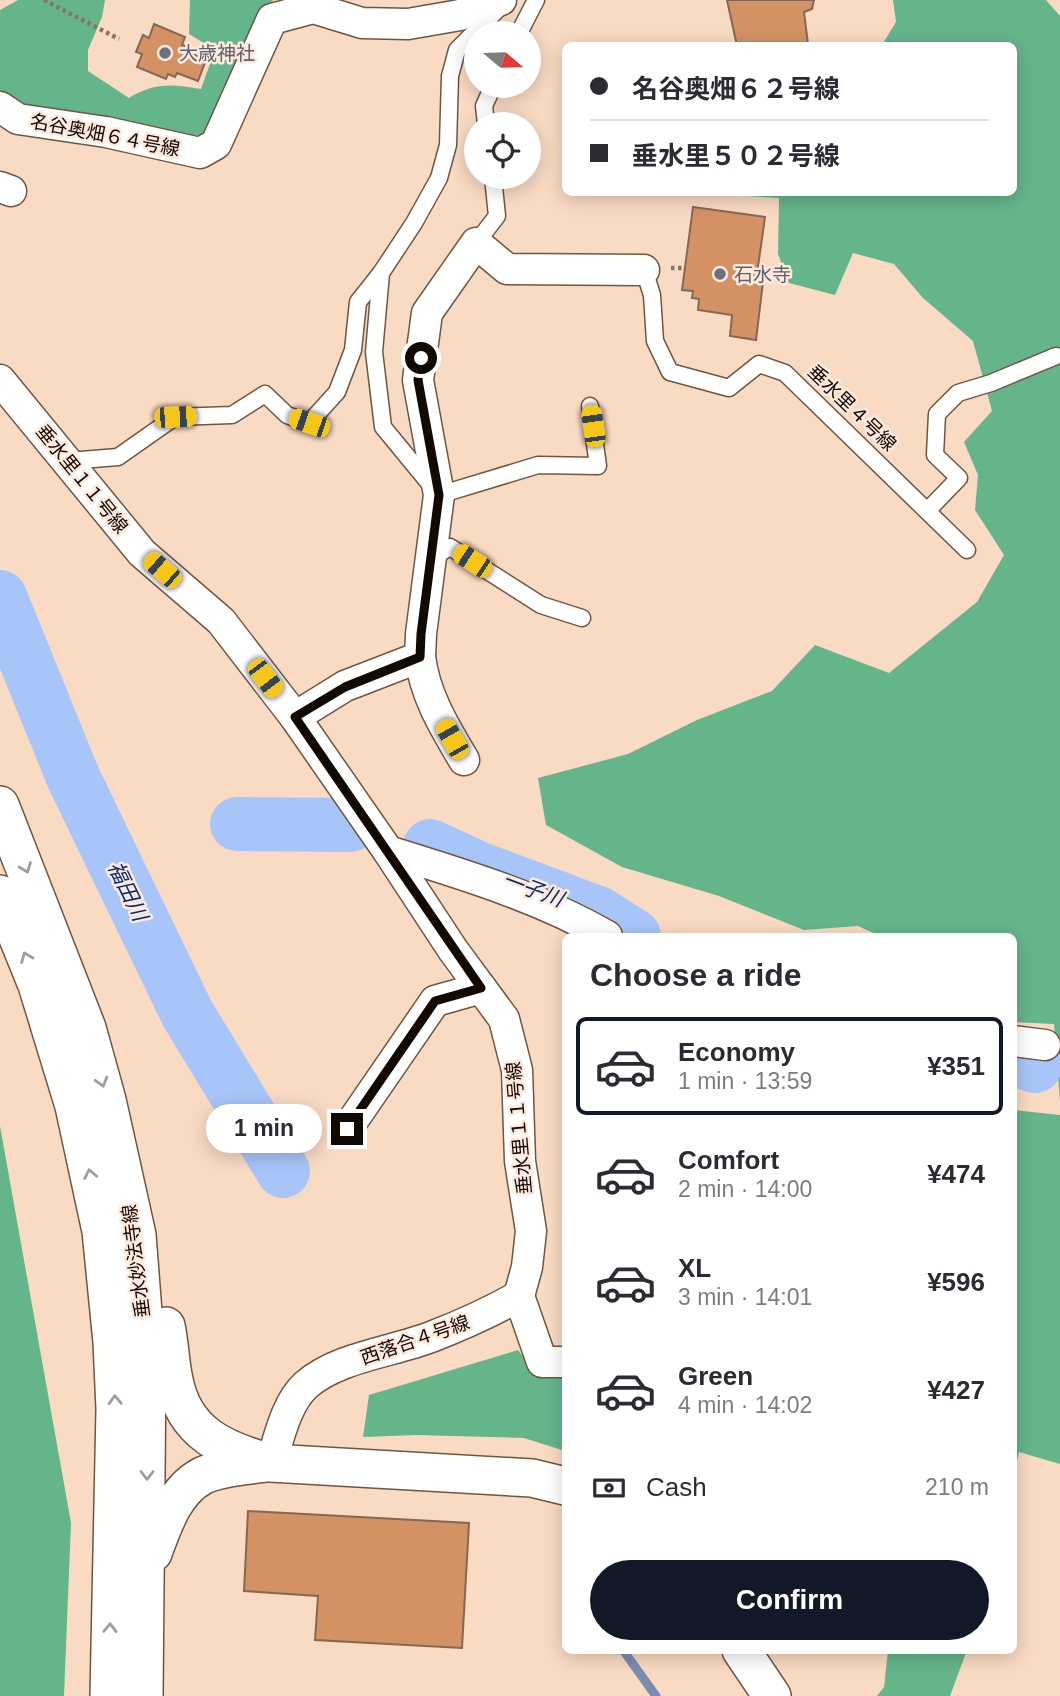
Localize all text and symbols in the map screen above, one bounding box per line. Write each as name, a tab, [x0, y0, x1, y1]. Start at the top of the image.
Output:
north arrow	[464, 21, 541, 98]
map controls	[464, 21, 541, 189]
place label: 大歳神社	[179, 43, 255, 64]
marker: 大歳神社	[157, 45, 173, 61]
text: 名谷奥畑６２号線	[632, 74, 840, 104]
street label: 名谷奥畑６４号線	[28, 110, 182, 160]
button: locate	[464, 112, 541, 189]
text: 垂水里５０２号線	[632, 141, 840, 171]
place label: 石水寺	[734, 264, 791, 285]
marker: 石水寺	[712, 266, 728, 282]
route start	[405, 342, 437, 374]
street label: 垂水里４号線	[804, 361, 900, 455]
car	[580, 404, 607, 448]
car	[154, 406, 197, 428]
car	[286, 406, 333, 440]
street label: 垂水里１１号線	[32, 421, 132, 537]
car	[449, 541, 496, 581]
car	[140, 548, 185, 592]
car	[244, 655, 287, 701]
car	[433, 716, 472, 762]
water label: 福田川	[104, 858, 153, 926]
one-way arrow	[18, 861, 32, 874]
water label: 一子川	[499, 867, 568, 911]
one-way arrow	[20, 951, 34, 963]
text: Choose a ride	[590, 957, 802, 993]
icon: car	[594, 1035, 657, 1098]
text: Economy	[678, 1037, 795, 1067]
text: ¥351	[927, 1051, 985, 1081]
street label: 垂水里１１号線	[503, 1061, 535, 1195]
text: 1 min · 13:59	[678, 1068, 812, 1094]
one-way arrow	[94, 1076, 108, 1088]
callout: 1 min	[207, 1104, 322, 1154]
route end	[331, 1113, 363, 1145]
text: 1 min	[234, 1115, 294, 1141]
icon: car	[594, 1143, 657, 1206]
text: Comfort	[678, 1145, 779, 1175]
text: ¥474	[927, 1159, 985, 1189]
one-way arrow	[83, 1169, 98, 1180]
text: 2 min · 14:00	[678, 1176, 812, 1202]
street label: 垂水妙法寺線	[119, 1203, 153, 1319]
icon: car	[594, 1251, 657, 1314]
text: XL	[678, 1253, 711, 1283]
text: ¥596	[927, 1267, 985, 1297]
text: 3 min · 14:01	[678, 1284, 812, 1310]
street label: 西落合４号線	[358, 1312, 472, 1368]
icon: car	[594, 1359, 657, 1422]
text: Green	[678, 1361, 753, 1391]
text: ¥427	[927, 1375, 985, 1405]
text: 4 min · 14:02	[678, 1392, 812, 1418]
one-way arrow	[107, 1395, 122, 1406]
icon: cash	[590, 1469, 628, 1507]
one-way arrow	[139, 1470, 155, 1481]
text: Cash	[646, 1472, 707, 1502]
text: 210 m	[925, 1474, 989, 1500]
button: Confirm	[590, 1560, 989, 1640]
one-way arrow	[103, 1622, 118, 1633]

